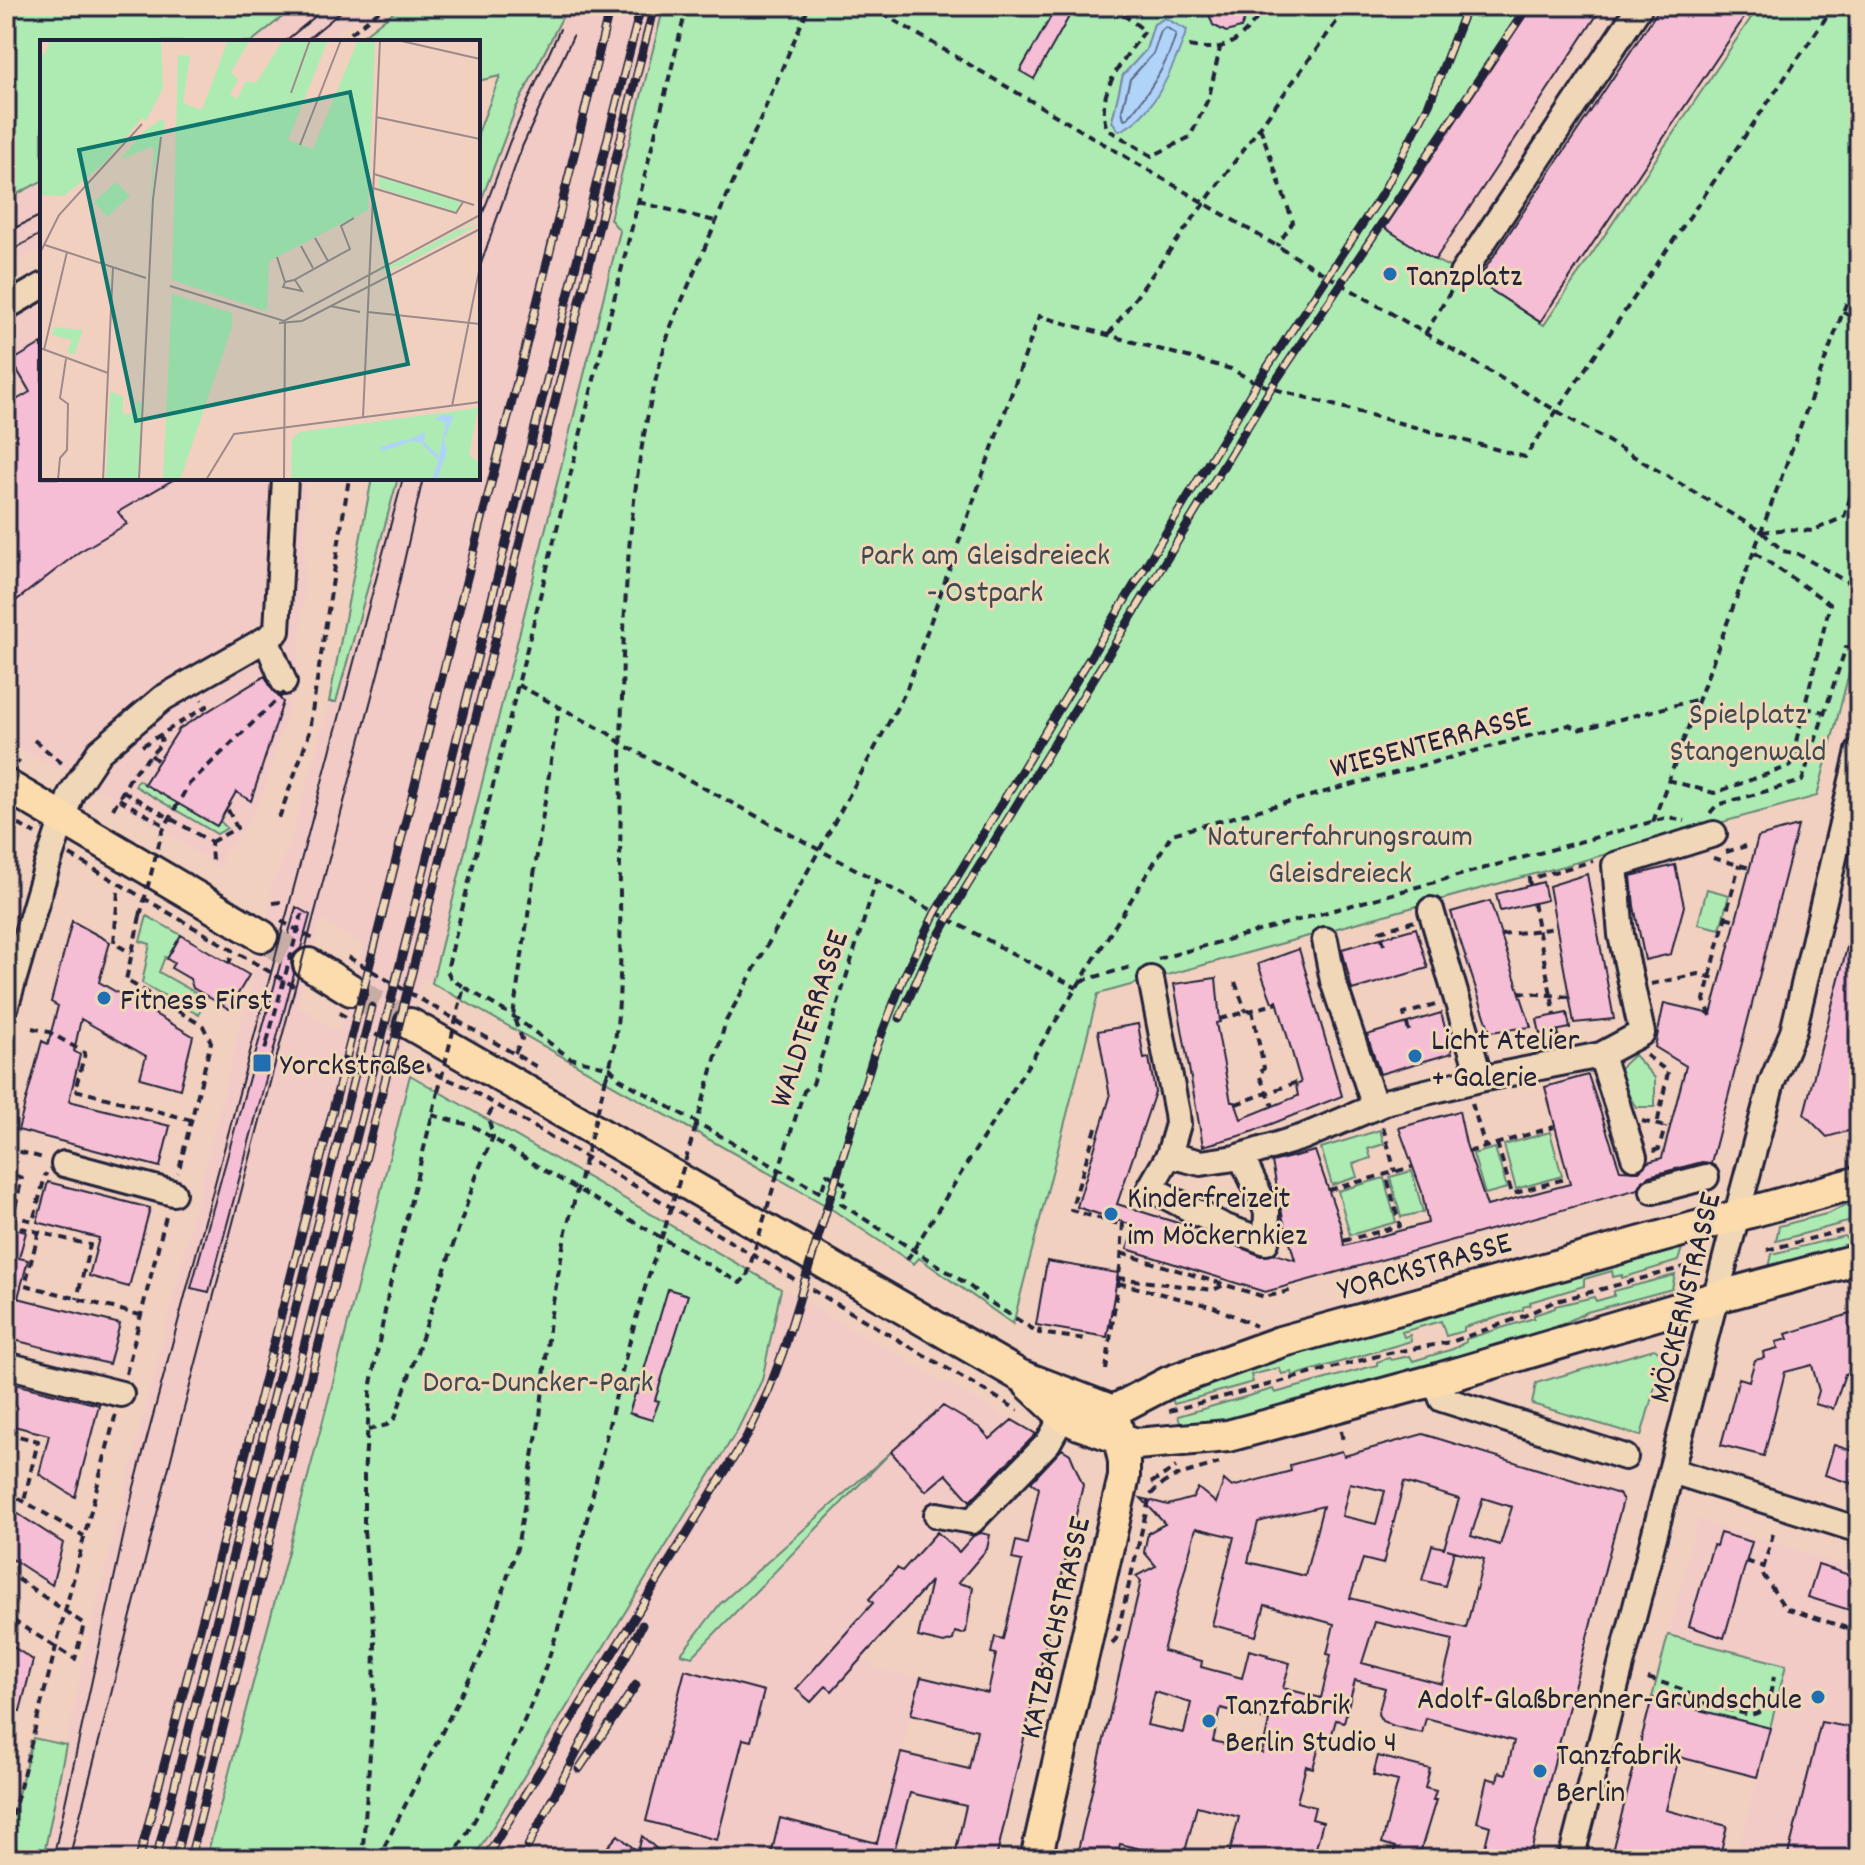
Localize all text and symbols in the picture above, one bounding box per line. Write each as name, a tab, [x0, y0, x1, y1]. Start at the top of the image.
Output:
inset map	[40, 40, 480, 480]
place label: Tanzplatz	[1406, 256, 1522, 302]
marker: Tanzplatz	[1381, 265, 1399, 283]
park label: Park am Gleisdreieck - Ostpark	[860, 535, 1110, 618]
park label: Spielplatz Stangenwald	[1670, 694, 1826, 777]
street label: WIESENTERRASSE	[1326, 696, 1537, 794]
park label: Naturerfahrungsraum Gleisdreieck	[1207, 816, 1473, 899]
street label: WALDTERRASSE	[760, 925, 864, 1114]
place label: Fitness First	[120, 980, 273, 1026]
marker: Fitness First	[95, 989, 113, 1007]
place label: Licht Atelier + Galerie	[1431, 1020, 1580, 1103]
place label: Yorckstraße	[280, 1045, 425, 1091]
marker: Licht Atelier + Galerie	[1406, 1047, 1424, 1065]
marker: Yorckstraße	[251, 1052, 273, 1074]
place label: Kinderfreizeit im Möckernkiez	[1127, 1178, 1307, 1261]
street label: MÖCKERNSTRASSE	[1639, 1188, 1736, 1408]
marker: Kinderfreizeit im Möckernkiez	[1102, 1205, 1120, 1223]
street label: YORCKSTRASSE	[1333, 1222, 1518, 1316]
park label: Dora-Duncker-Park	[422, 1362, 654, 1408]
street label: KATZBACHSTRASSE	[1010, 1512, 1106, 1744]
place label: Adolf-Glaßbrenner-Grundschule	[1417, 1679, 1802, 1725]
place label: Tanzfabrik Berlin Studio 4	[1225, 1685, 1397, 1768]
marker: Adolf-Glaßbrenner-Grundschule	[1809, 1688, 1827, 1706]
marker: Tanzfabrik Berlin Studio 4	[1200, 1712, 1218, 1730]
place label: Tanzfabrik Berlin	[1556, 1735, 1682, 1818]
marker: Tanzfabrik Berlin	[1531, 1762, 1549, 1780]

